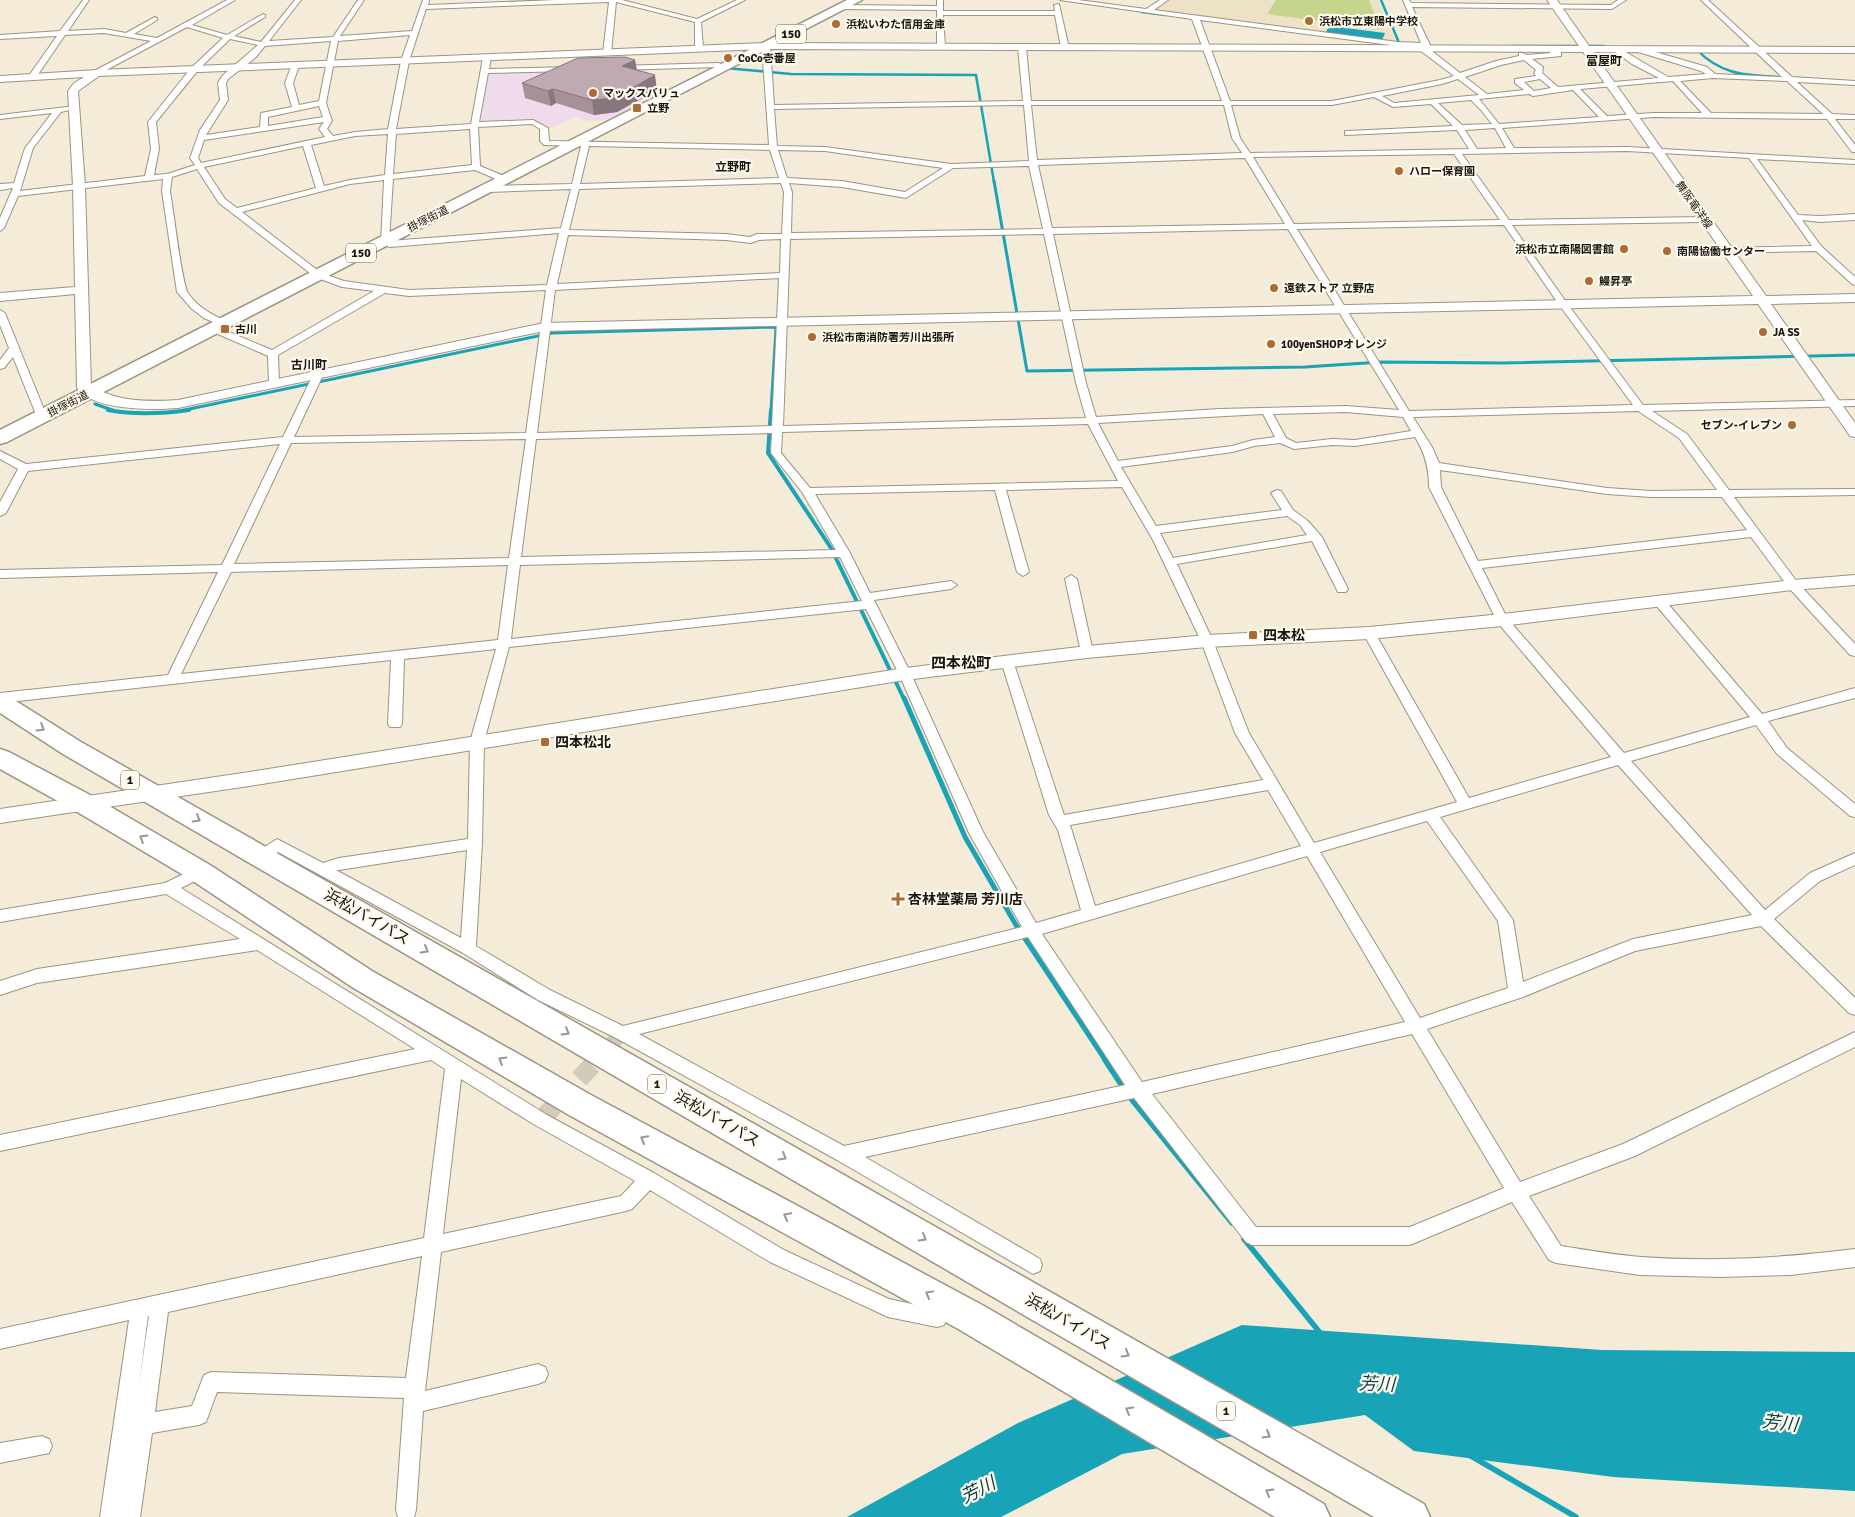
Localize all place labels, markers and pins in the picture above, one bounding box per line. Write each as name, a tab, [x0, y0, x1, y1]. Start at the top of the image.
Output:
marker: 浜松市立東陽中学校	[1303, 15, 1315, 27]
place label: 浜松市立東陽中学校	[1319, 15, 1418, 28]
marker: 浜松いわた信用金庫	[830, 18, 842, 30]
place label: 浜松いわた信用金庫	[846, 18, 945, 31]
marker: CoCo壱番屋	[722, 52, 734, 64]
place label: CoCo壱番屋	[738, 52, 796, 65]
marker: マックスバリュ	[587, 87, 599, 99]
place label: マックスバリュ	[603, 87, 680, 100]
marker: 立野	[631, 102, 643, 114]
place label: 立野	[647, 102, 670, 115]
marker: ハロー保育園	[1393, 165, 1405, 177]
place label: ハロー保育園	[1409, 165, 1475, 178]
place label: 浜松市立南陽図書館	[1515, 243, 1614, 256]
marker: 浜松市立南陽図書館	[1618, 243, 1630, 255]
marker: 南陽協働センター	[1661, 245, 1673, 257]
place label: 南陽協働センター	[1677, 245, 1765, 258]
marker: 鰻昇亭	[1583, 275, 1595, 287]
place label: 鰻昇亭	[1599, 275, 1632, 288]
marker: 遠鉄ストア 立野店	[1268, 282, 1280, 294]
place label: 遠鉄ストア 立野店	[1284, 282, 1374, 295]
marker: 古川	[219, 323, 231, 335]
place label: 古川	[235, 323, 257, 336]
marker: JA SS	[1757, 326, 1769, 338]
place label: JA SS	[1773, 326, 1800, 339]
marker: 浜松市南消防署芳川出張所	[806, 331, 818, 343]
place label: 浜松市南消防署芳川出張所	[822, 331, 954, 344]
marker: 100yenSHOPオレンジ	[1265, 338, 1277, 350]
place label: 100yenSHOPオレンジ	[1281, 338, 1387, 351]
place label: セブン-イレブン	[1701, 419, 1782, 432]
marker: セブン-イレブン	[1786, 419, 1798, 431]
place label: 四本松	[1263, 627, 1305, 644]
marker: 四本松	[1247, 629, 1259, 641]
place label: 四本松北	[555, 734, 611, 751]
marker: 四本松北	[539, 736, 551, 748]
place label: 杏林堂薬局 芳川店	[908, 891, 1023, 908]
marker: 杏林堂薬局 芳川店	[892, 893, 904, 905]

